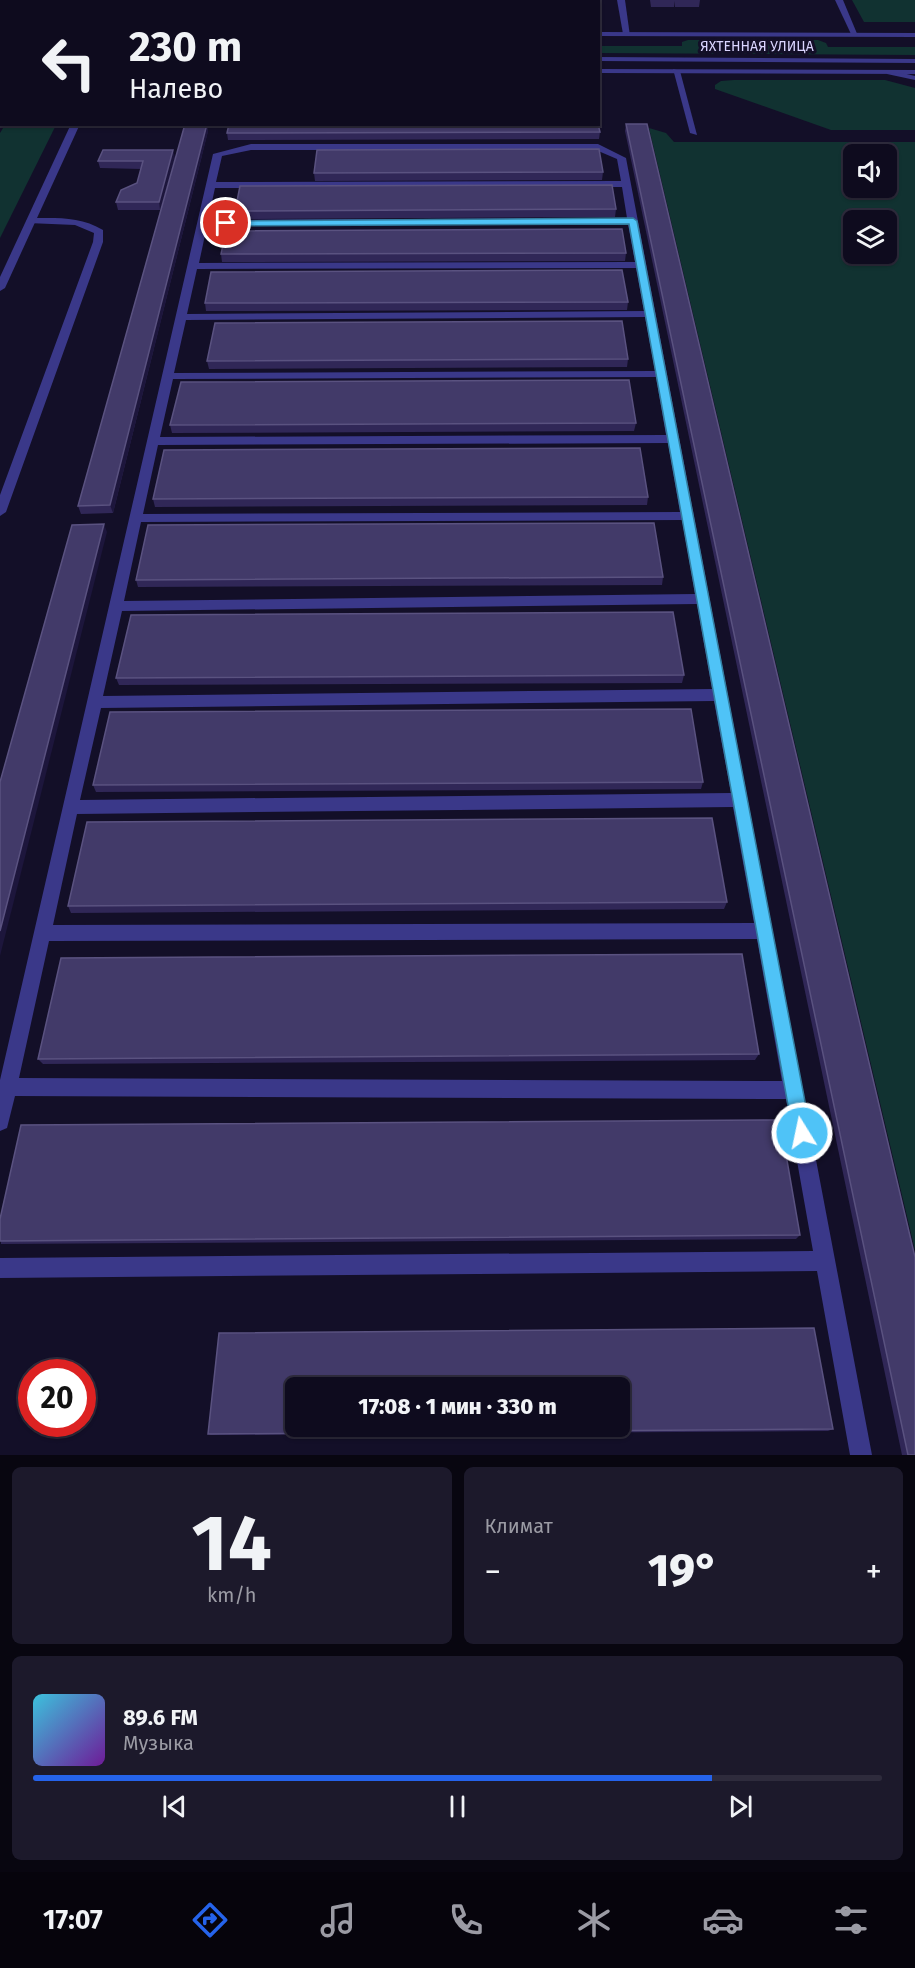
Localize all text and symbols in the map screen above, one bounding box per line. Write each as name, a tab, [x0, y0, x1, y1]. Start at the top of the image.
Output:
text: 230 m	[129, 22, 242, 72]
icon: left	[30, 24, 108, 102]
street label: ЯХТЕННАЯ УЛИЦА	[700, 38, 814, 55]
text: Налево	[129, 73, 223, 105]
map controls	[843, 144, 897, 264]
button: sound	[843, 144, 897, 198]
pin	[200, 197, 251, 248]
icon: arrive	[209, 206, 242, 239]
button: layers	[843, 210, 897, 264]
position arrow	[770, 1101, 834, 1165]
speed limit sign: 20	[18, 1359, 96, 1437]
text: 17:08 · 1 мин · 330 m	[358, 1393, 557, 1420]
text: 14	[192, 1497, 272, 1591]
text: Климат	[485, 1514, 553, 1538]
text: 19°	[648, 1544, 718, 1598]
text: −	[485, 1552, 501, 1592]
text: +	[866, 1552, 882, 1592]
text: km/h	[207, 1583, 257, 1607]
text: 89.6 FM	[123, 1704, 198, 1731]
text: Музыка	[123, 1731, 194, 1755]
icon: previous	[158, 1790, 191, 1823]
icon: pause	[441, 1790, 474, 1823]
icon: next	[724, 1790, 757, 1823]
icon: directions	[189, 1899, 231, 1941]
icon: music	[317, 1899, 359, 1941]
icon: phone	[445, 1899, 487, 1941]
icon: climate	[573, 1899, 615, 1941]
icon: car	[702, 1899, 744, 1941]
icon: filters	[830, 1899, 872, 1941]
text: 17:07	[43, 1904, 103, 1936]

